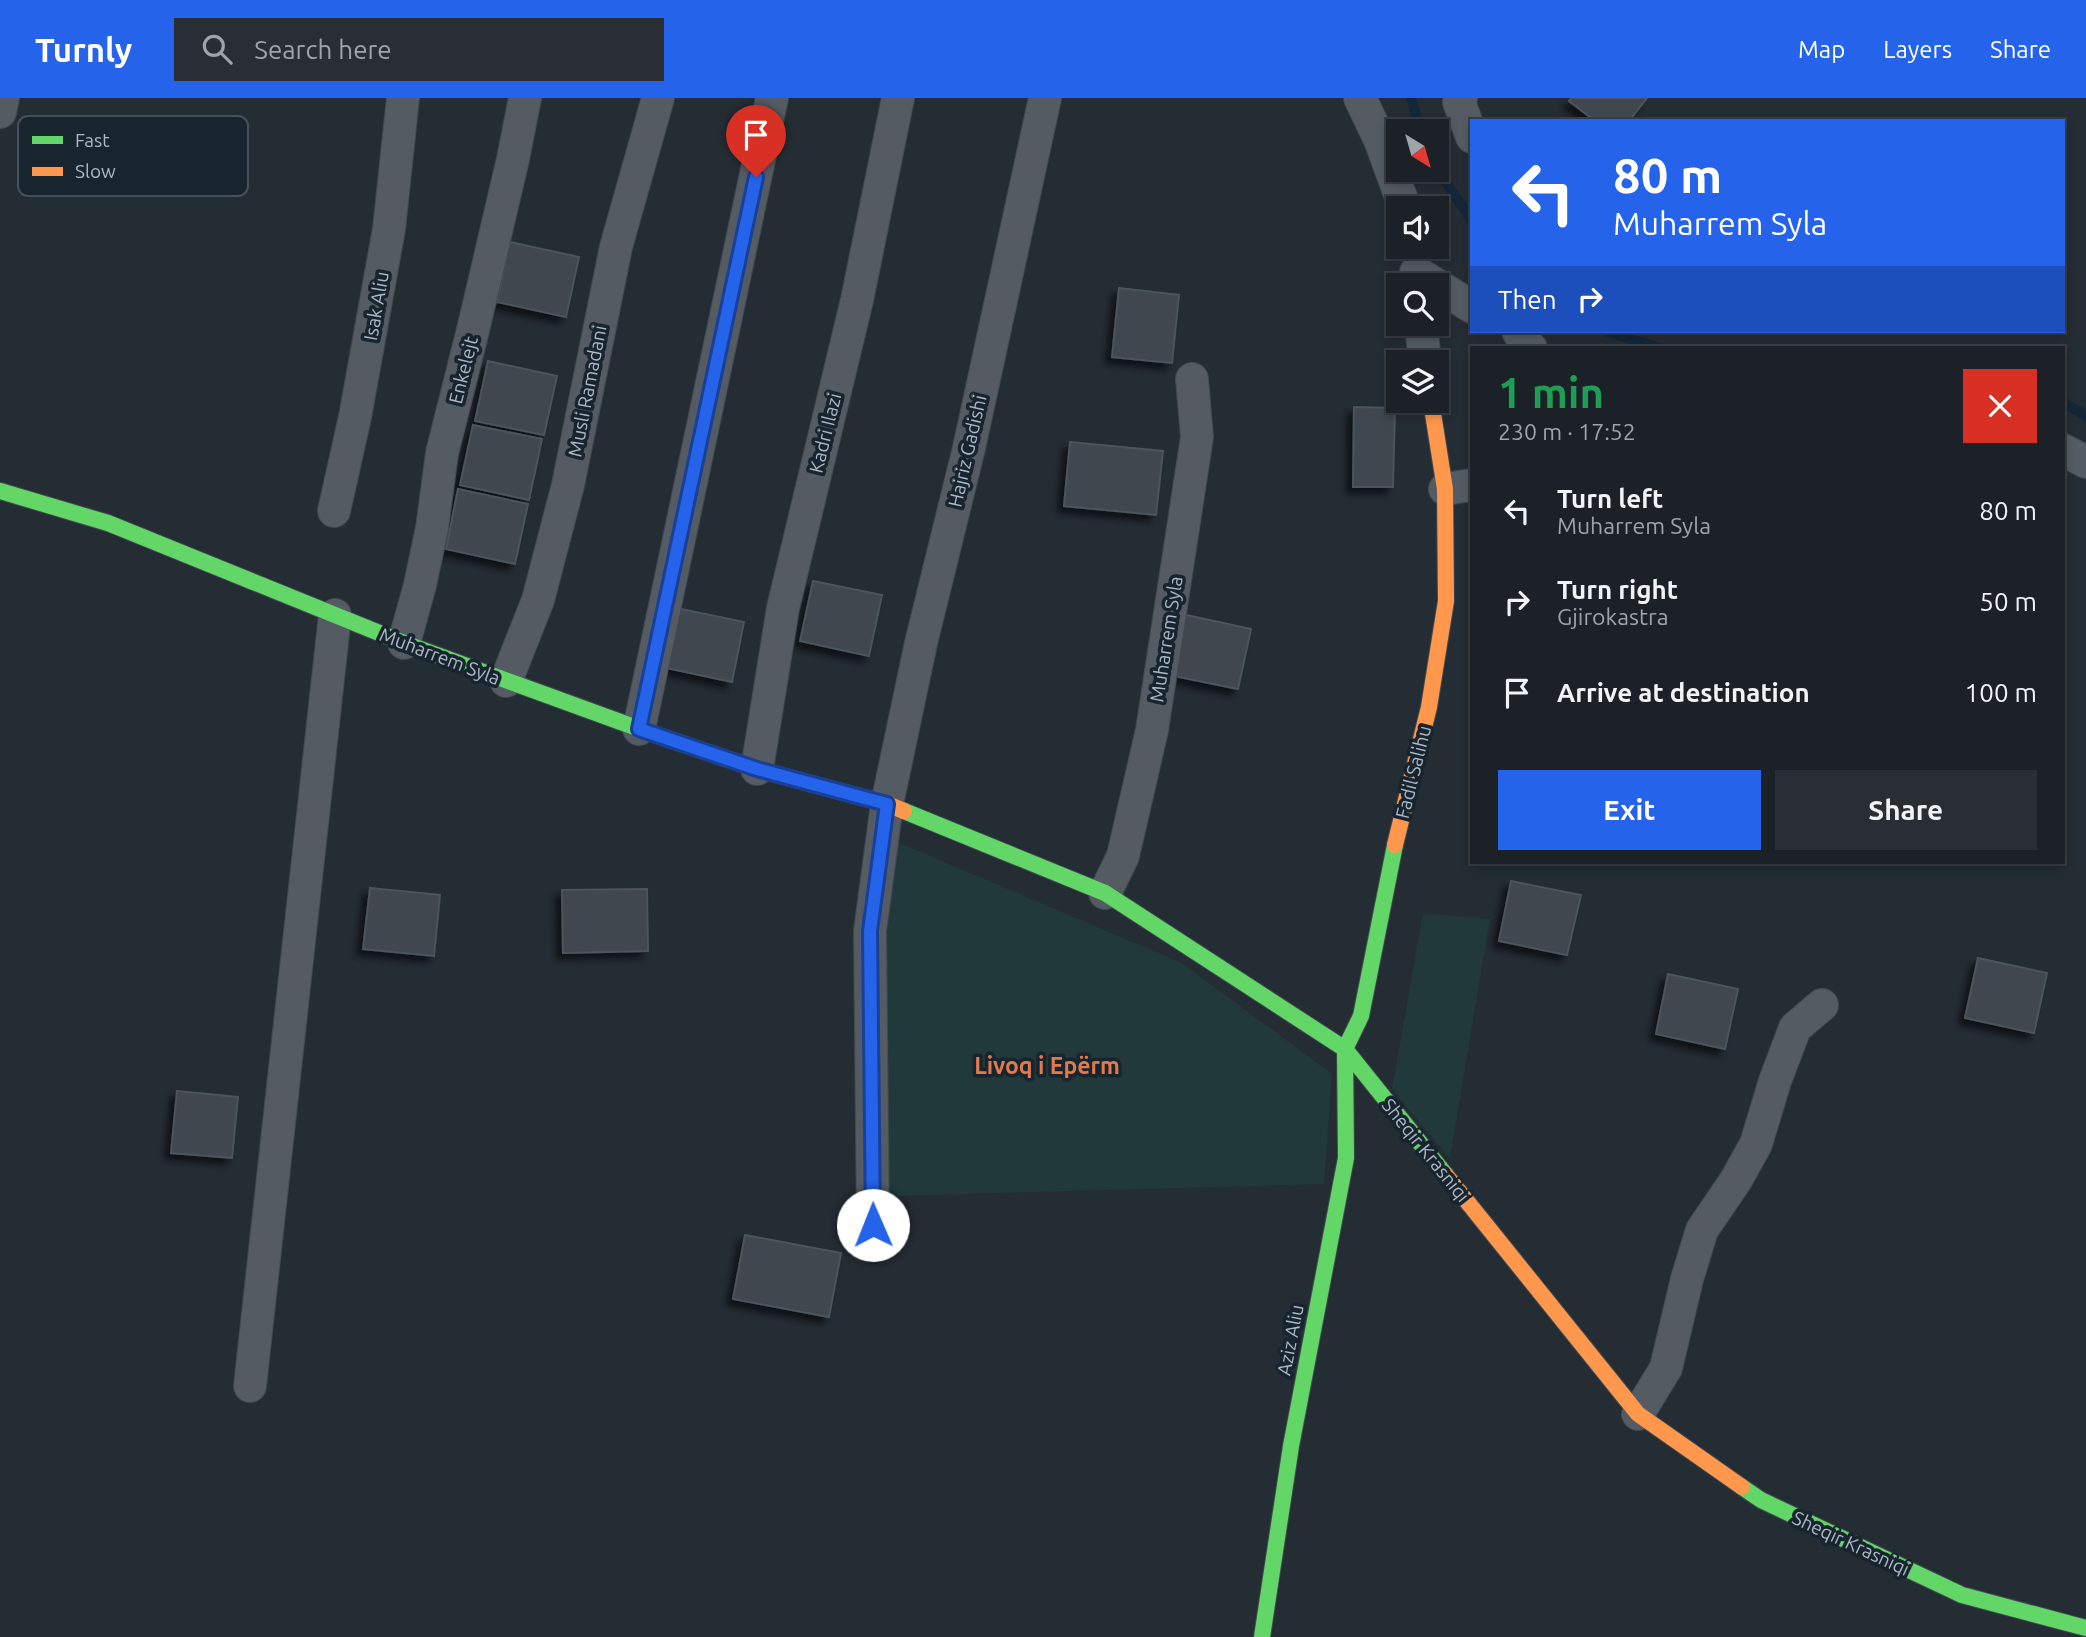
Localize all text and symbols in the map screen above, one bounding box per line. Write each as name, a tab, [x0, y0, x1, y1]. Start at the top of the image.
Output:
search box	[174, 18, 664, 81]
icon: search	[198, 30, 236, 68]
text: Turnly	[35, 31, 132, 68]
text: Search here	[254, 35, 392, 64]
text: Map	[1798, 36, 1845, 63]
text: Layers	[1883, 36, 1952, 63]
text: Share	[1990, 36, 2051, 63]
pin	[726, 105, 786, 177]
legend	[18, 116, 248, 196]
icon: arrive	[737, 116, 775, 154]
north arrow	[1386, 119, 1449, 182]
map controls	[1386, 119, 1449, 413]
text: Fast	[75, 129, 110, 151]
icon: left	[1498, 147, 1589, 238]
text: 80 m	[1613, 147, 1722, 202]
text: Slow	[75, 160, 116, 182]
button: sound	[1386, 196, 1449, 259]
text: Muharrem Syla	[1613, 205, 1827, 241]
street label: Isak Aliu	[359, 270, 393, 342]
button: search	[1386, 273, 1449, 336]
icon: right	[1571, 280, 1609, 318]
text: Then	[1498, 285, 1557, 314]
street label: Musli Ramadani	[563, 323, 611, 459]
street label: Enkelejt	[444, 333, 482, 406]
button: layers	[1386, 350, 1449, 413]
text: 1 min	[1498, 369, 1604, 416]
button: close	[1963, 369, 2037, 443]
street label: Kadri Ilazi	[804, 391, 846, 475]
street label: Hajriz Gadishi	[943, 393, 991, 509]
text: 230 m · 17:52	[1498, 419, 1636, 444]
text: Turn left	[1557, 484, 1663, 513]
icon: left	[1498, 492, 1536, 530]
text: 80 m	[1979, 496, 2037, 525]
text: Muharrem Syla	[1557, 513, 1711, 538]
street label: Muharrem Syla	[1145, 574, 1187, 704]
text: Turn right	[1557, 575, 1678, 604]
icon: right	[1498, 583, 1536, 621]
text: 50 m	[1979, 587, 2037, 616]
text: Gjirokastra	[1557, 604, 1669, 629]
street label: Muharrem Syla	[377, 623, 503, 689]
icon: arrive	[1498, 674, 1536, 712]
text: Arrive at destination	[1557, 678, 1810, 707]
text: 100 m	[1965, 678, 2037, 707]
street label: Fadil Salihu	[1391, 723, 1435, 821]
button: Exit	[1498, 770, 1761, 850]
button: Share	[1775, 770, 2037, 850]
district label: Livoq i Epërm	[974, 1053, 1120, 1078]
street label: Sheqir Krasniqi	[1378, 1094, 1474, 1206]
position arrow	[836, 1188, 910, 1262]
street label: Aziz Aliu	[1272, 1303, 1308, 1377]
street label: Sheqir Krasniqi	[1789, 1506, 1913, 1580]

